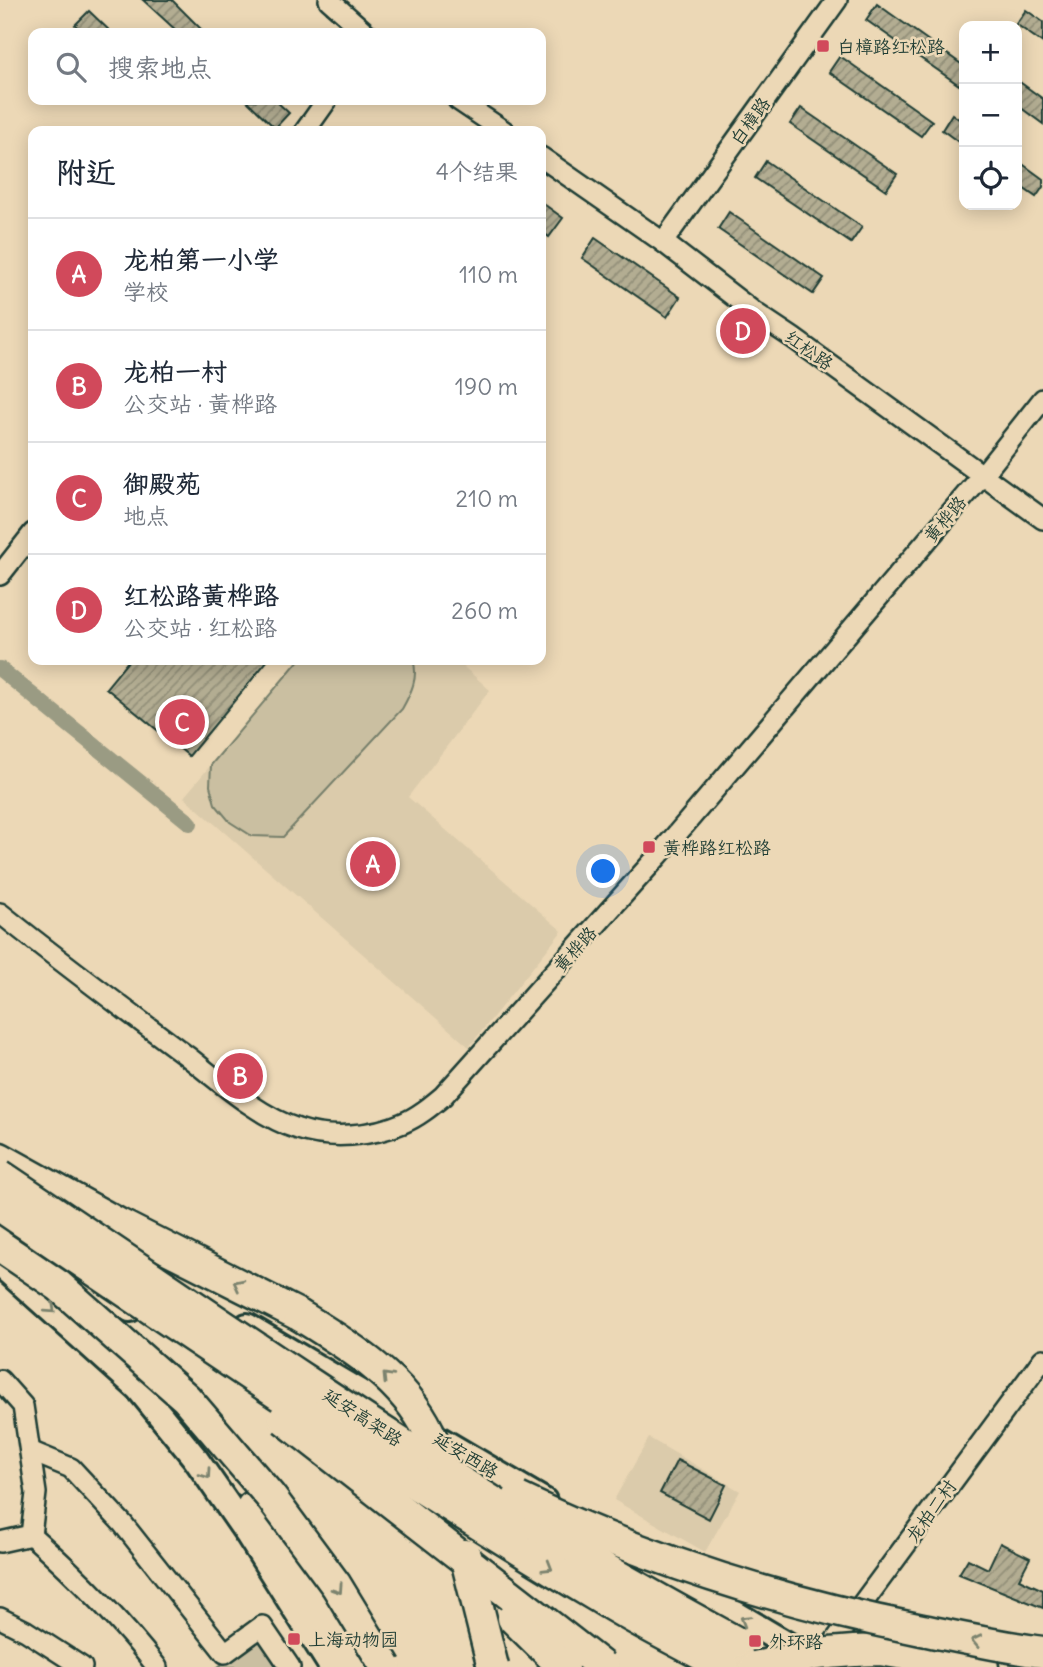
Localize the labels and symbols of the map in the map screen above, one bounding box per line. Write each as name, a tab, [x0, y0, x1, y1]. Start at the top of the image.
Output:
place label: 白樟路红松路	[837, 35, 945, 58]
marker: 白樟路红松路	[815, 38, 831, 54]
street label: 白樟路	[725, 92, 775, 150]
pin: D	[720, 305, 766, 357]
street label: 红松路	[780, 325, 838, 375]
street label: 黄桦路	[919, 491, 971, 547]
pin: C	[159, 696, 205, 748]
place label: 黄桦路红松路	[663, 836, 771, 859]
pin: A	[350, 838, 396, 890]
marker: 黄桦路红松路	[641, 839, 657, 855]
your location	[586, 854, 620, 888]
street label: 黄桦路	[548, 921, 602, 977]
pin: B	[217, 1050, 263, 1102]
one-way arrow	[233, 1279, 245, 1293]
one-way arrow	[43, 1301, 56, 1313]
one-way arrow	[383, 1372, 396, 1385]
street label: 延安高架路	[319, 1383, 407, 1451]
street label: 延安西路	[429, 1427, 503, 1483]
one-way arrow	[198, 1466, 210, 1479]
street label: 龙柏二村	[901, 1475, 961, 1547]
one-way arrow	[540, 1559, 553, 1572]
one-way arrow	[330, 1581, 342, 1594]
one-way arrow	[740, 1615, 753, 1628]
place label: 上海动物园	[308, 1628, 398, 1651]
place label: 外环路	[769, 1630, 823, 1653]
marker: 上海动物园	[286, 1631, 302, 1647]
marker: 外环路	[747, 1633, 763, 1649]
one-way arrow	[970, 1634, 982, 1649]

